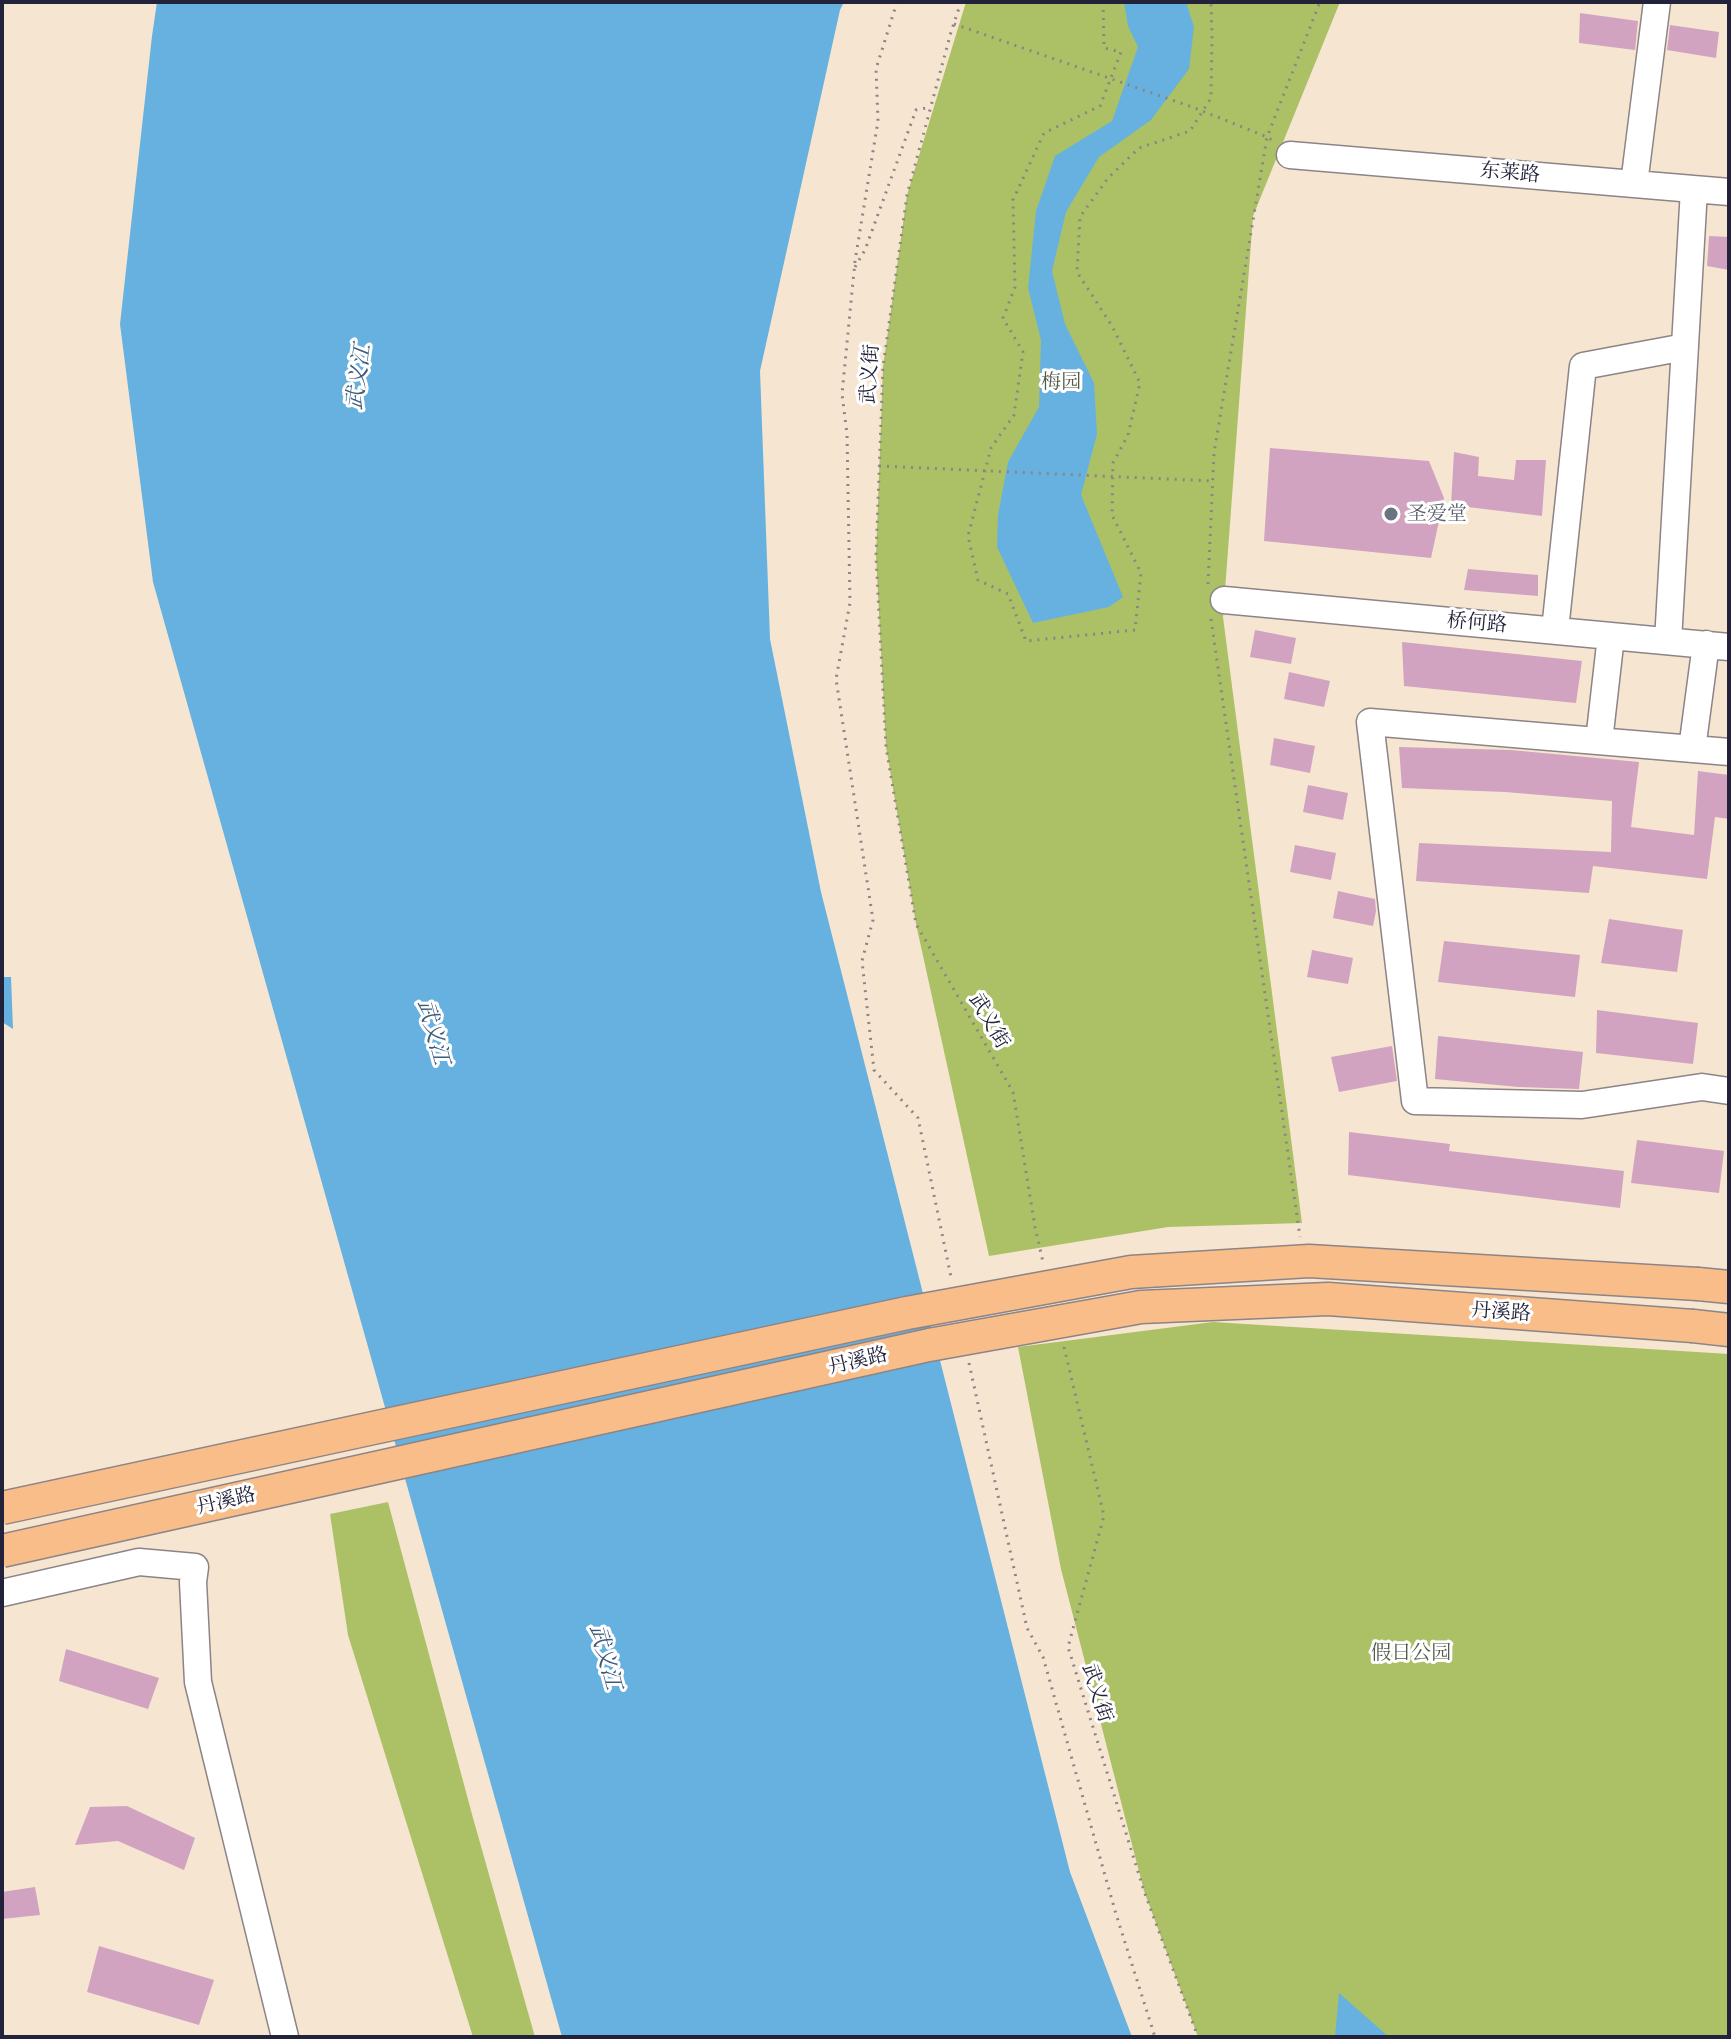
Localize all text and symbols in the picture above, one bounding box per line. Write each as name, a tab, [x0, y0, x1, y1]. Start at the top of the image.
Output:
street label: 东莱路	[1479, 158, 1541, 188]
water label: 武义江	[341, 342, 377, 412]
street label: 武义街	[856, 343, 884, 405]
park label: 梅园	[1041, 370, 1081, 394]
place label: 圣爱堂	[1407, 502, 1467, 526]
marker: 圣爱堂	[1382, 505, 1400, 523]
street label: 桥何路	[1446, 608, 1508, 638]
street label: 武义街	[964, 989, 1014, 1053]
water label: 武义江	[412, 997, 454, 1067]
street label: 丹溪路	[1470, 1298, 1532, 1326]
street label: 丹溪路	[826, 1343, 890, 1379]
street label: 丹溪路	[194, 1483, 258, 1519]
water label: 武义江	[584, 1622, 626, 1692]
park label: 假日公园	[1371, 1641, 1451, 1665]
street label: 武义街	[1077, 1661, 1117, 1725]

